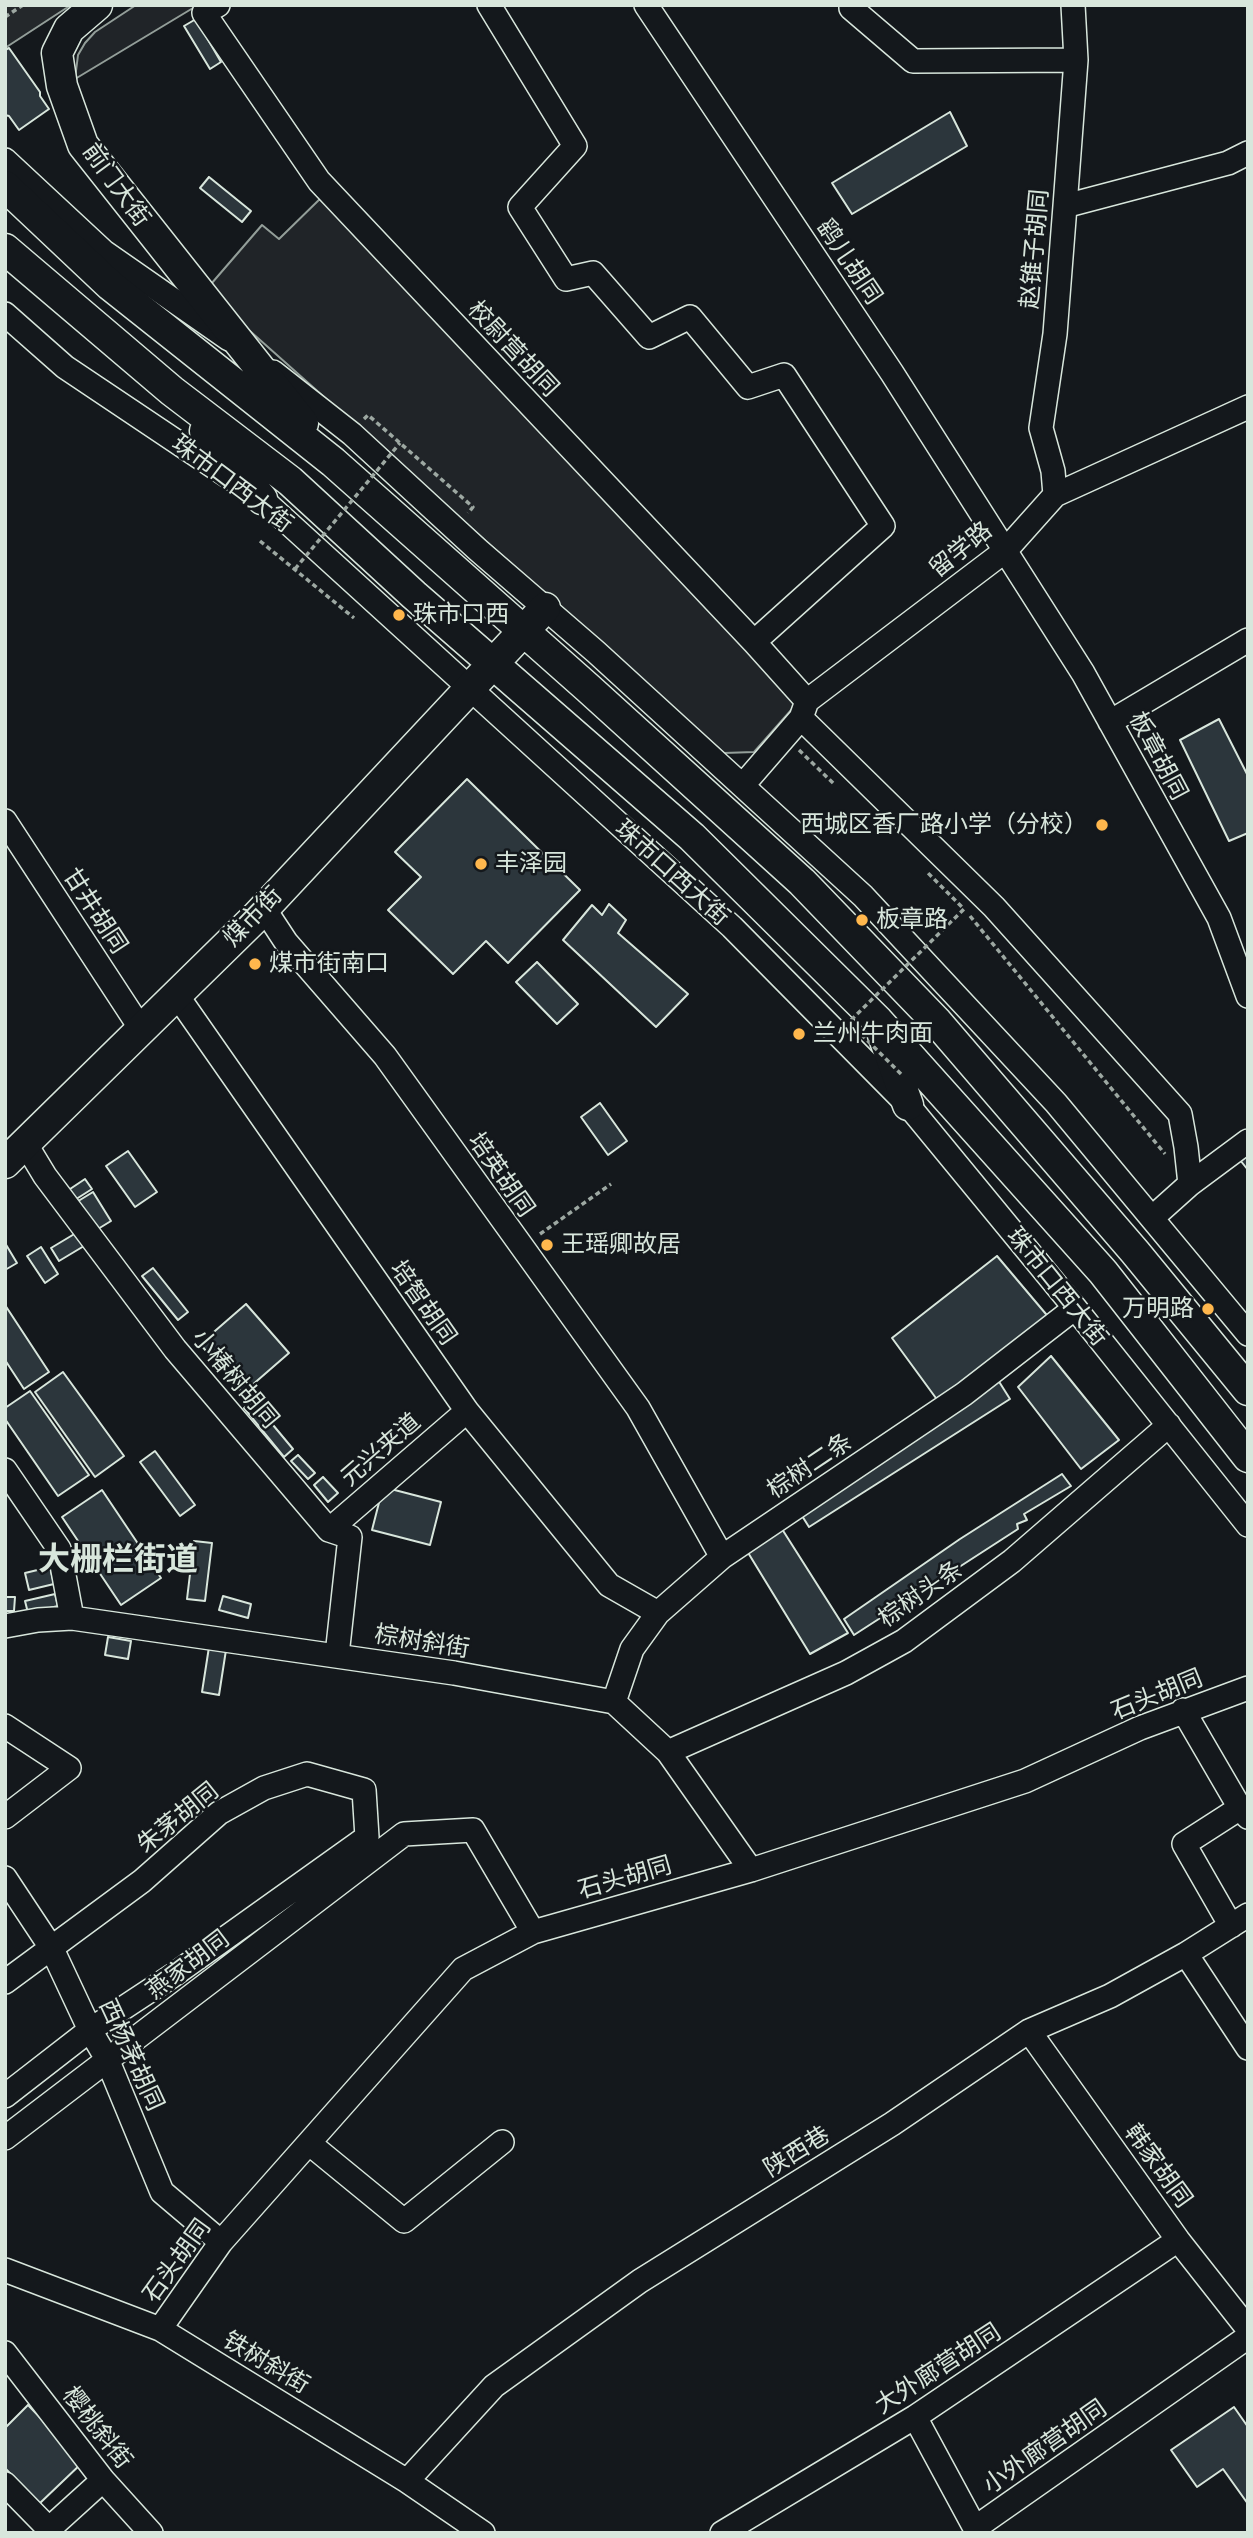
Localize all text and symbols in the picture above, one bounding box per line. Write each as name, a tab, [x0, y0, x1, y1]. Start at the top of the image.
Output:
street label: 前门大街	[76, 138, 156, 232]
street label: 赵锥子胡同	[1015, 188, 1055, 310]
street label: 鹞儿胡同	[810, 214, 888, 310]
street label: 校尉营胡同	[462, 295, 564, 403]
street label: 珠市口西大街	[166, 429, 298, 539]
street label: 留学路	[924, 516, 998, 584]
place label: 珠市口西	[413, 601, 509, 629]
marker: 珠市口西	[391, 607, 407, 623]
street label: 板章胡同	[1123, 707, 1193, 805]
place label: 西城区香厂路小学（分校）	[800, 811, 1088, 839]
street label: 珠市口西大街	[609, 814, 735, 932]
marker: 西城区香厂路小学（分校）	[1094, 817, 1110, 833]
place label: 丰泽园	[495, 850, 567, 878]
marker: 丰泽园	[473, 856, 489, 872]
street label: 甘井胡同	[57, 863, 133, 959]
street label: 煤市街	[218, 881, 288, 953]
place label: 板章路	[876, 906, 948, 934]
marker: 板章路	[854, 912, 870, 928]
place label: 煤市街南口	[269, 950, 389, 978]
marker: 煤市街南口	[247, 956, 263, 972]
place label: 兰州牛肉面	[813, 1020, 933, 1048]
marker: 兰州牛肉面	[791, 1026, 807, 1042]
street label: 培英胡同	[462, 1127, 540, 1223]
street label: 珠市口西大街	[1000, 1222, 1114, 1352]
place label: 王瑶卿故居	[561, 1231, 681, 1259]
marker: 王瑶卿故居	[539, 1237, 555, 1253]
street label: 培智胡同	[384, 1255, 462, 1351]
place label: 万明路	[1122, 1295, 1194, 1323]
marker: 万明路	[1200, 1301, 1216, 1317]
street label: 小椿树胡同	[185, 1324, 285, 1434]
street label: 元兴夹道	[335, 1408, 427, 1492]
street label: 棕树二条	[762, 1427, 858, 1505]
district label: 大栅栏街道	[38, 1541, 198, 1579]
street label: 棕树头条	[873, 1555, 969, 1633]
street label: 棕树斜街	[372, 1620, 472, 1664]
street label: 石头胡同	[1107, 1664, 1207, 1726]
street label: 朱茅胡同	[132, 1777, 224, 1859]
street label: 石头胡同	[575, 1851, 675, 1905]
street label: 燕家胡同	[141, 1925, 235, 2005]
street label: 西杨茅胡同	[93, 1995, 169, 2115]
street label: 韩家胡同	[1118, 2119, 1198, 2213]
street label: 陕西巷	[759, 2121, 835, 2183]
street label: 石头胡同	[137, 2214, 217, 2308]
street label: 大外廊营胡同	[870, 2318, 1006, 2420]
street label: 铁树斜街	[217, 2326, 315, 2400]
street label: 樱桃斜街	[56, 2381, 138, 2475]
street label: 小外廊营胡同	[978, 2394, 1112, 2500]

